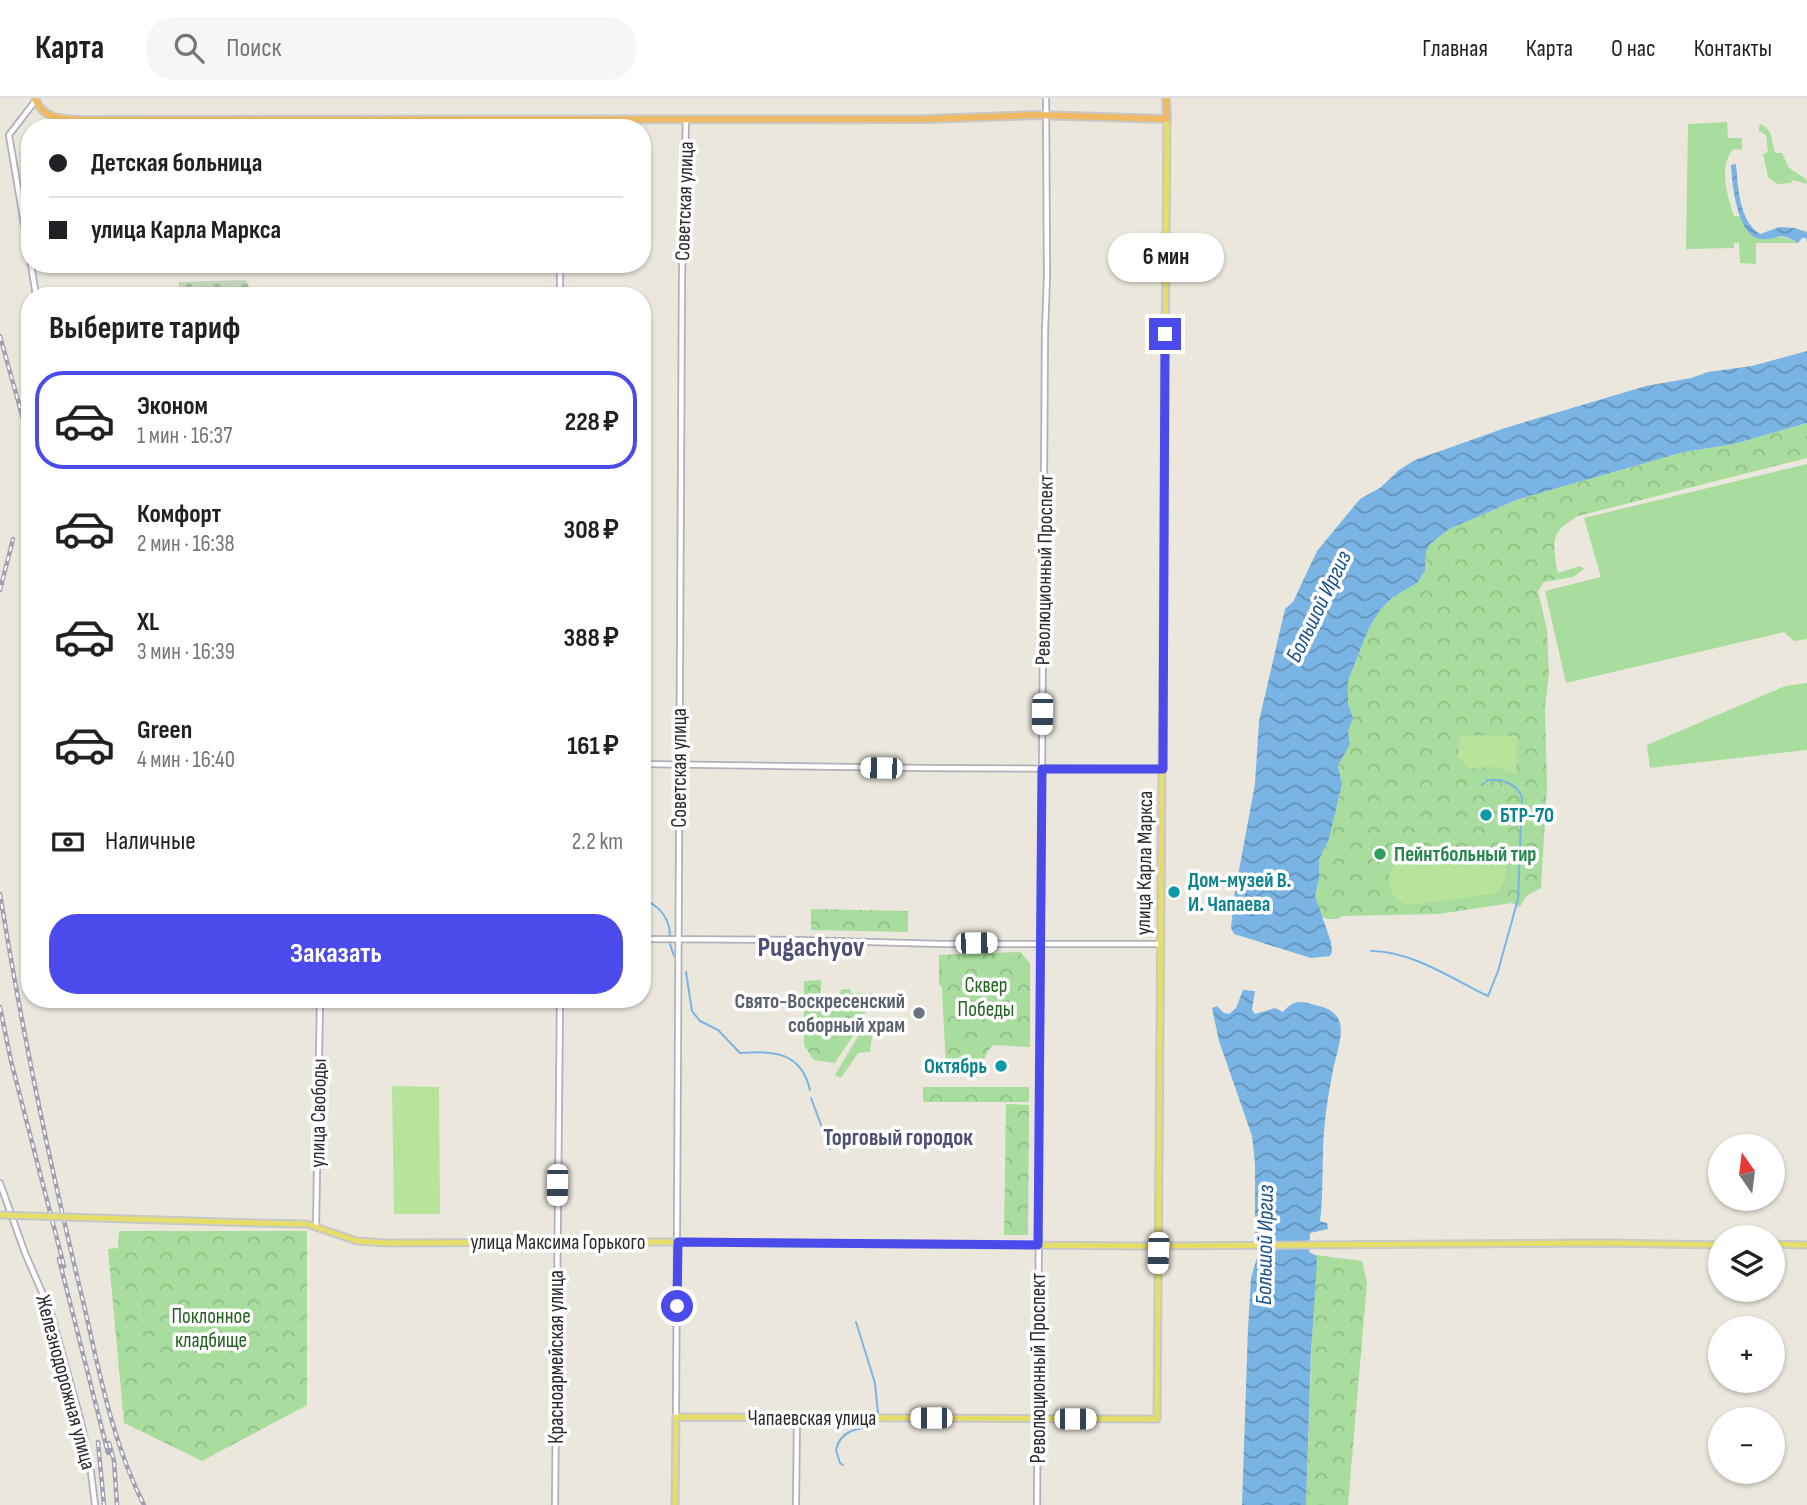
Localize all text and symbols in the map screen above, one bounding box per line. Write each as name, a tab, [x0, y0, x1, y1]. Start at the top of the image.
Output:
search box	[146, 17, 636, 80]
text: Карта	[35, 28, 104, 68]
icon: search	[170, 29, 208, 67]
text: Поиск	[226, 33, 281, 64]
text: Главная	[1422, 34, 1488, 63]
text: Карта	[1526, 34, 1573, 63]
text: О нас	[1611, 34, 1656, 63]
text: Контакты	[1694, 34, 1772, 63]
street label: Советская улица	[670, 141, 699, 261]
text: Детская больница	[91, 148, 262, 179]
text: улица Карла Маркса	[91, 215, 281, 246]
callout: 6 мин	[1107, 232, 1223, 282]
text: 6 мин	[1143, 243, 1189, 271]
text: Выберите тариф	[49, 309, 240, 348]
route end	[1149, 318, 1181, 350]
icon: car	[53, 389, 116, 452]
text: Эконом	[137, 391, 208, 422]
text: 228 ₽	[565, 407, 619, 438]
text: 1 мин · 16:37	[137, 422, 232, 450]
street label: Революционный Проспект	[1030, 475, 1059, 665]
icon: car	[53, 497, 116, 560]
text: Комфорт	[137, 499, 221, 530]
text: 308 ₽	[564, 515, 619, 546]
text: 2 мин · 16:38	[137, 530, 235, 558]
water label: Большой Иргиз	[1280, 546, 1358, 667]
icon: car	[53, 605, 116, 668]
text: XL	[137, 607, 159, 638]
text: 388 ₽	[564, 623, 619, 654]
text: 3 мин · 16:39	[137, 638, 235, 666]
car	[1032, 693, 1053, 735]
street label: Советская улица	[667, 708, 692, 828]
icon: car	[53, 713, 116, 776]
text: Green	[137, 715, 192, 746]
text: 161 ₽	[567, 731, 619, 762]
text: 4 мин · 16:40	[137, 746, 235, 774]
car	[860, 757, 903, 779]
street label: улица Карла Маркса	[1131, 791, 1158, 935]
place label: БТР-70	[1500, 803, 1554, 828]
marker: БТР-70	[1478, 807, 1494, 823]
icon: cash	[49, 823, 87, 861]
text: Наличные	[105, 826, 196, 857]
text: 2.2 km	[572, 828, 623, 856]
place label: Пейнтбольный тир	[1394, 842, 1536, 867]
marker: Пейнтбольный тир	[1372, 846, 1388, 862]
place label: Дом-музей В. И. Чапаева	[1188, 868, 1291, 917]
marker: Дом-музей В. И. Чапаева	[1166, 884, 1182, 900]
button: Заказать	[49, 914, 623, 994]
district label: Pugachyov	[757, 931, 865, 964]
car	[955, 932, 998, 954]
park label: Сквер Победы	[958, 973, 1014, 1022]
place label: Свято-Воскресенский соборный храм	[735, 989, 905, 1038]
marker: Свято-Воскресенский соборный храм	[911, 1005, 927, 1021]
place label: Октябрь	[924, 1054, 987, 1079]
street label: улица Свободы	[305, 1058, 332, 1168]
marker: Октябрь	[993, 1058, 1009, 1074]
district label: Торговый городок	[823, 1124, 973, 1152]
north arrow	[1708, 1134, 1785, 1211]
map controls	[1708, 1134, 1785, 1484]
car	[547, 1164, 568, 1206]
water label: Большой Иргиз	[1250, 1184, 1280, 1305]
button: layers	[1708, 1225, 1785, 1302]
street label: улица Максима Горького	[471, 1230, 645, 1255]
car	[1147, 1232, 1170, 1274]
street label: Красноармейская улица	[544, 1270, 569, 1444]
street label: Революционный Проспект	[1026, 1273, 1051, 1463]
route start	[661, 1290, 693, 1322]
street label: Железнодорожная улица	[30, 1292, 101, 1472]
park label: Поклонное кладбище	[171, 1304, 251, 1353]
button: +	[1708, 1316, 1785, 1393]
street label: Чапаевская улица	[748, 1406, 876, 1431]
button: −	[1708, 1407, 1785, 1484]
car	[911, 1408, 953, 1429]
car	[1055, 1409, 1097, 1430]

